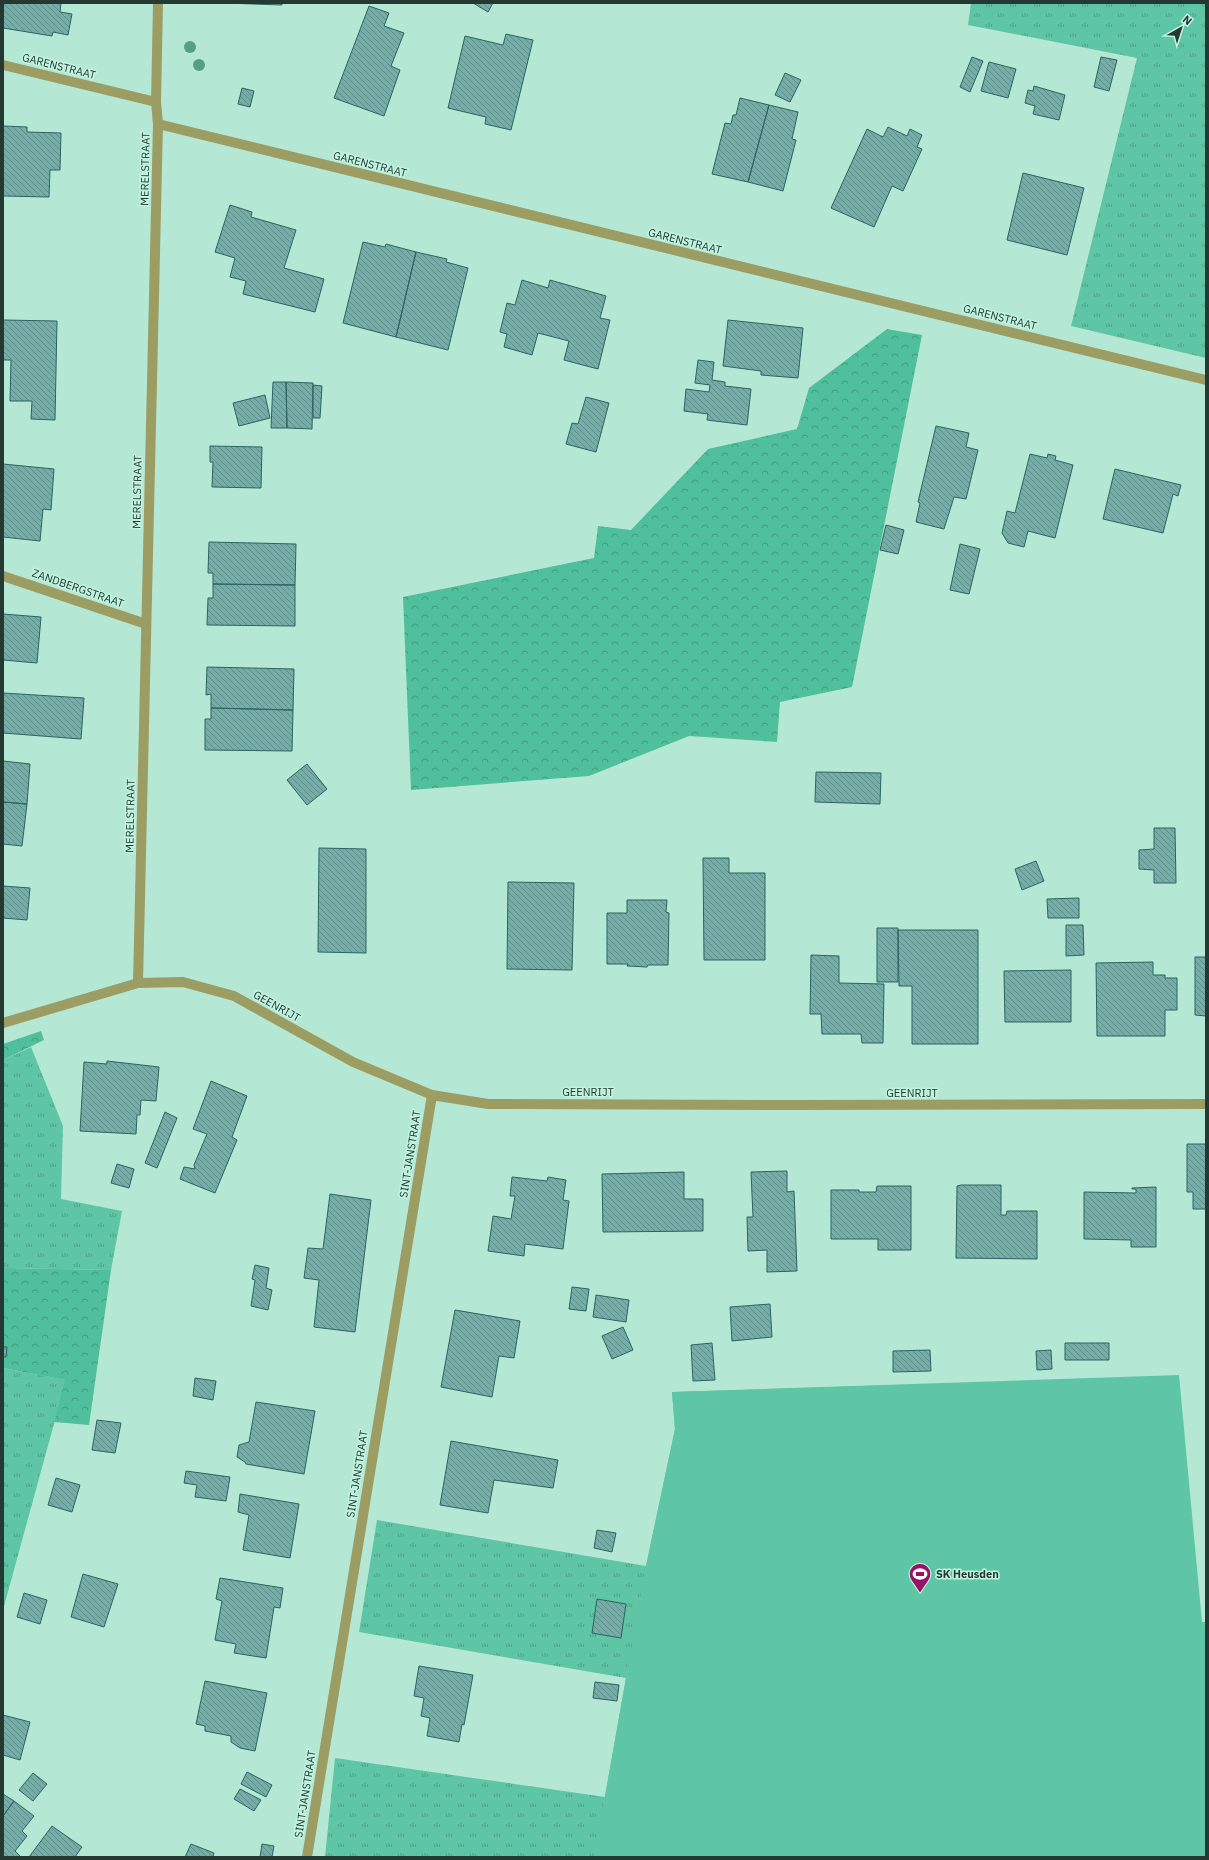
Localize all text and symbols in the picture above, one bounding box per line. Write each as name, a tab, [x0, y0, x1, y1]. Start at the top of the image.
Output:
north arrow	[1161, 8, 1201, 48]
text: N	[1180, 12, 1195, 28]
street label: GARENSTRAAT	[21, 50, 98, 82]
street label: MERELSTRAAT	[137, 131, 153, 206]
street label: GARENSTRAAT	[332, 148, 409, 180]
street label: GARENSTRAAT	[647, 225, 724, 257]
street label: GARENSTRAAT	[962, 301, 1039, 333]
street label: MERELSTRAAT	[129, 454, 145, 529]
street label: ZANDBERGSTRAAT	[30, 566, 126, 611]
street label: MERELSTRAAT	[122, 778, 138, 853]
street label: GEENRIJT	[251, 987, 304, 1025]
street label: GEENRIJT	[562, 1085, 615, 1099]
street label: GEENRIJT	[886, 1086, 939, 1100]
street label: SINT-JANSTRAAT	[396, 1109, 424, 1199]
street label: SINT-JANSTRAAT	[343, 1429, 371, 1519]
sports icon: SK Heusden	[907, 1561, 933, 1594]
place label: SK Heusden	[936, 1567, 999, 1581]
street label: SINT-JANSTRAAT	[291, 1749, 319, 1839]

